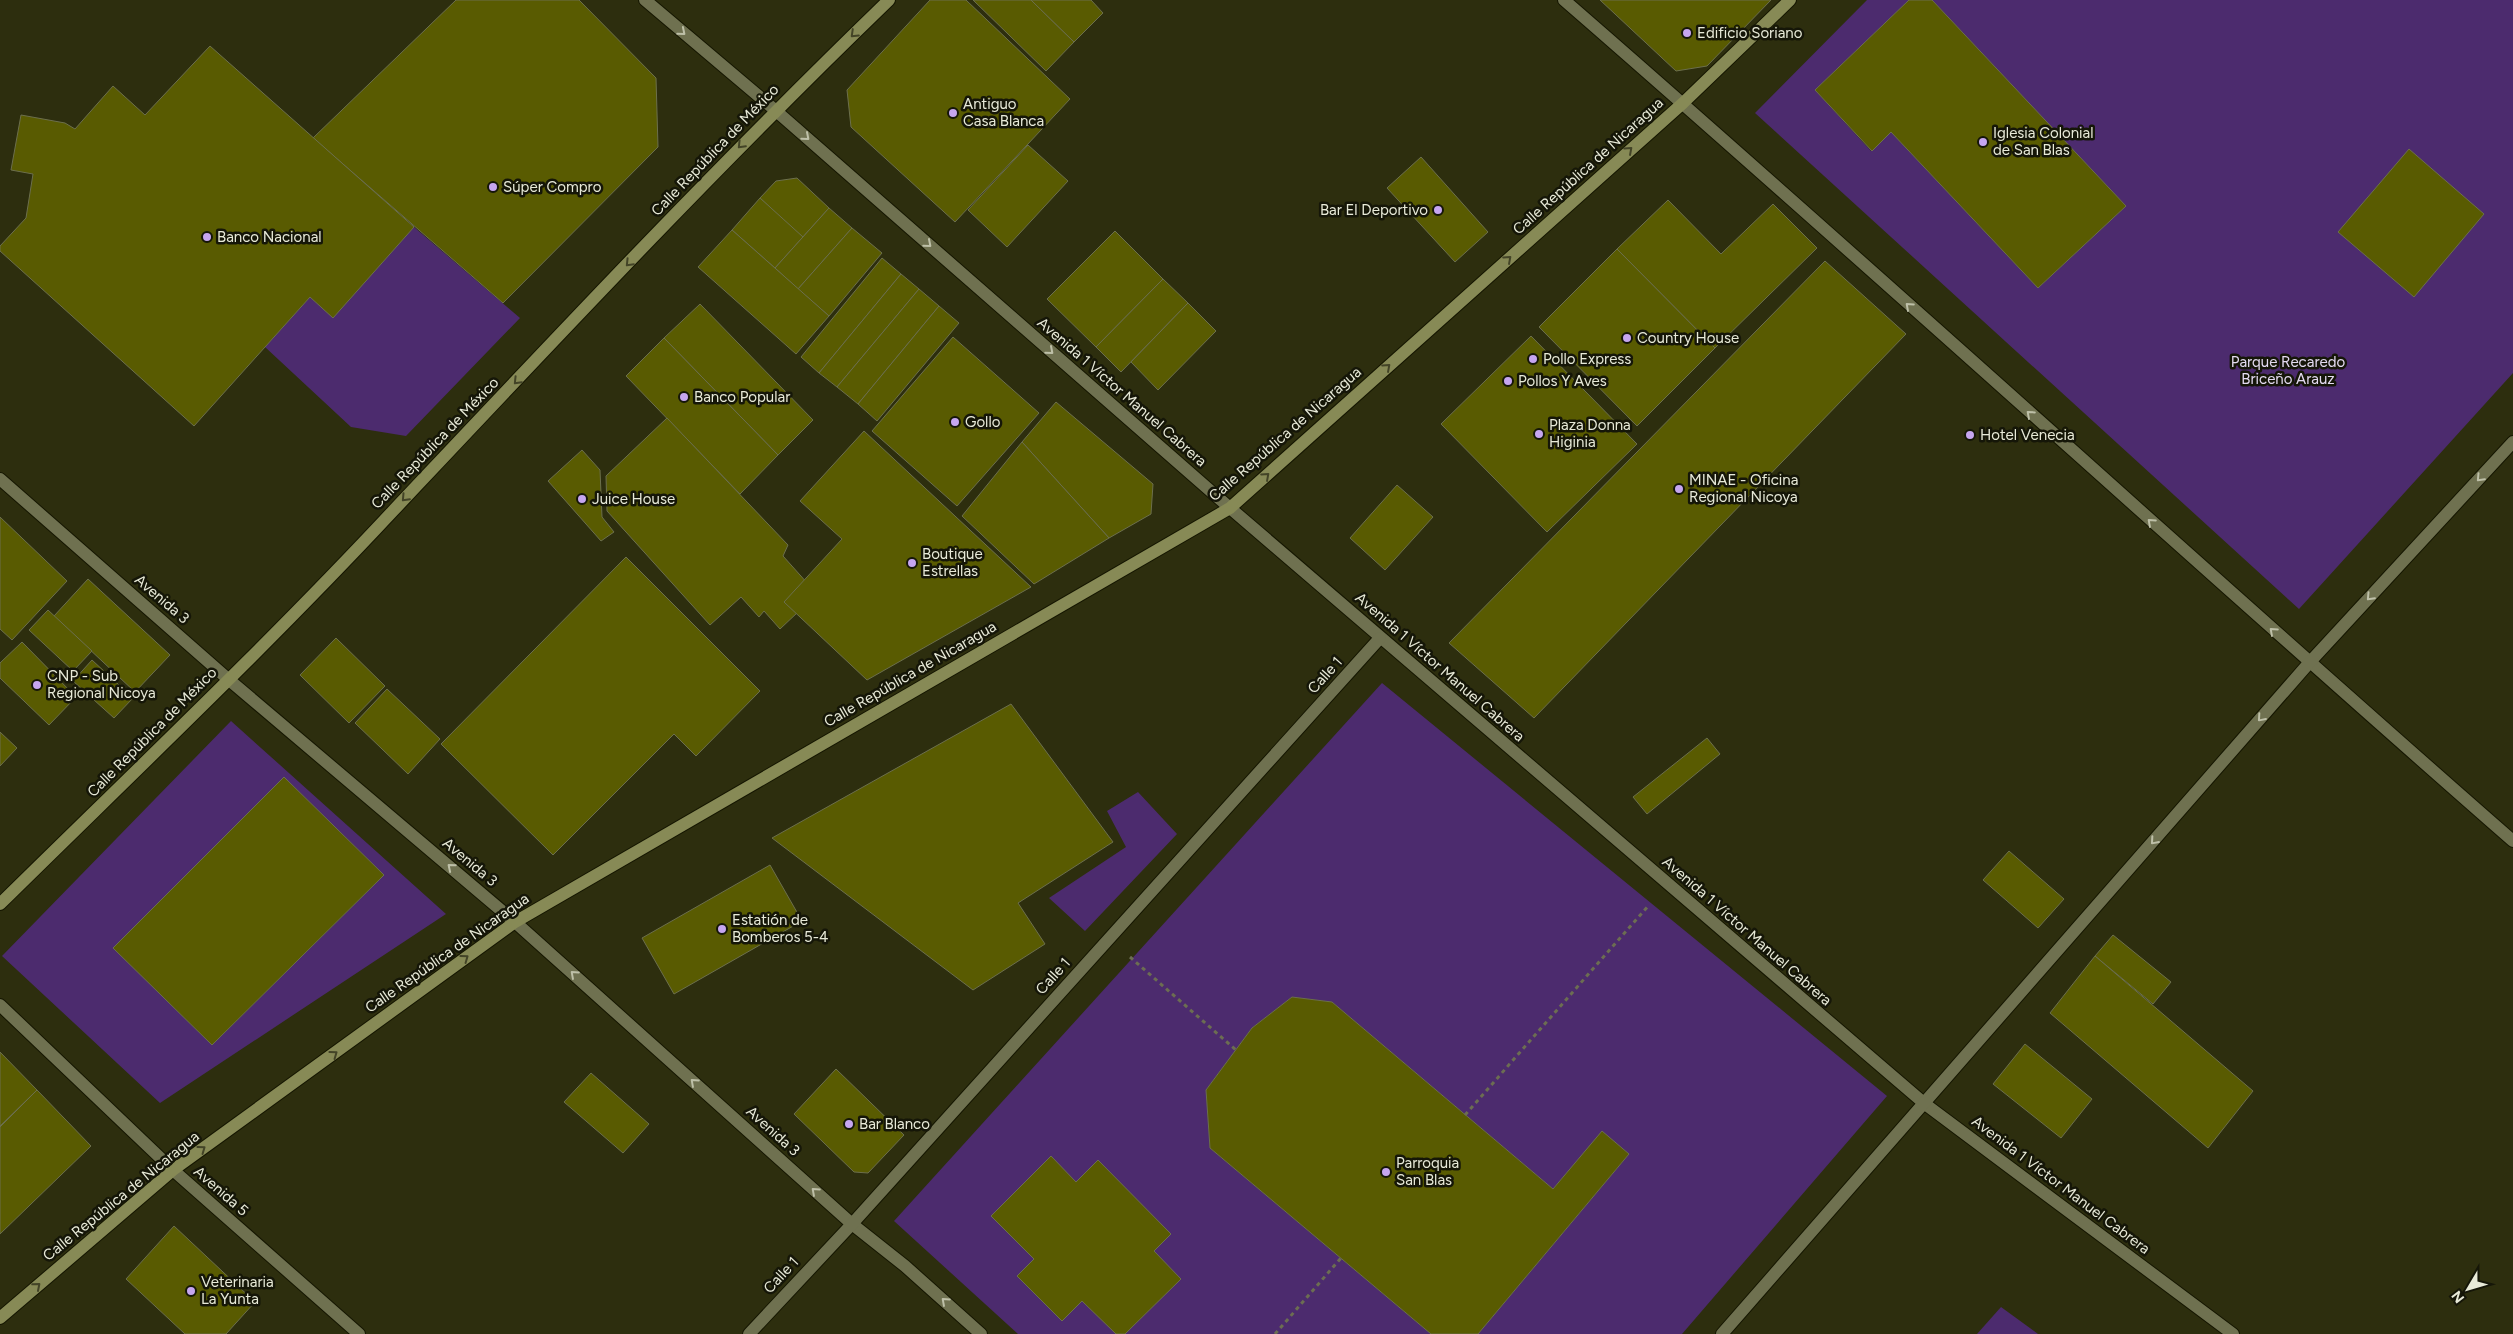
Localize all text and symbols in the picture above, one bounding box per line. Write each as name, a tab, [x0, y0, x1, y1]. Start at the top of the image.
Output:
place label: Edificio Soriano	[1697, 24, 1803, 42]
one-way arrow	[676, 26, 685, 34]
marker: Edificio Soriano	[1681, 27, 1693, 39]
one-way arrow	[851, 28, 860, 37]
street label: Calle República de México	[647, 80, 783, 219]
street label: Calle República de Nicaragua	[1509, 94, 1667, 238]
place label: Antiguo Casa Blanca	[963, 95, 1044, 130]
marker: Antiguo Casa Blanca	[947, 107, 959, 119]
place label: Iglesia Colonial de San Blas	[1993, 124, 2094, 159]
one-way arrow	[800, 131, 809, 140]
marker: Iglesia Colonial de San Blas	[1977, 136, 1989, 148]
one-way arrow	[738, 140, 747, 149]
one-way arrow	[1624, 147, 1633, 156]
place label: Súper Compro	[503, 178, 602, 196]
marker: Súper Compro	[487, 181, 499, 193]
place label: Bar El Deportivo	[1320, 201, 1428, 219]
marker: Bar El Deportivo	[1432, 204, 1444, 216]
place label: Banco Nacional	[217, 228, 322, 246]
marker: Banco Nacional	[201, 231, 213, 243]
one-way arrow	[922, 238, 931, 247]
one-way arrow	[1503, 256, 1512, 265]
one-way arrow	[626, 257, 635, 266]
one-way arrow	[1906, 302, 1915, 311]
street label: Avenida 1 Víctor Manuel Cabrera	[1034, 314, 1210, 470]
place label: Country House	[1637, 329, 1739, 347]
marker: Country House	[1621, 332, 1633, 344]
one-way arrow	[1045, 345, 1054, 354]
place label: Pollo Express	[1543, 350, 1631, 368]
marker: Pollo Express	[1527, 353, 1539, 365]
park label: Parque Recaredo Briceño Arauz	[2231, 353, 2345, 388]
street label: Calle República de Nicaragua	[1205, 363, 1365, 505]
one-way arrow	[1382, 364, 1391, 373]
place label: Pollos Y Aves	[1518, 372, 1607, 390]
street label: Calle República de México	[367, 373, 503, 512]
one-way arrow	[514, 375, 523, 384]
marker: Pollos Y Aves	[1502, 375, 1514, 387]
place label: Banco Popular	[694, 388, 790, 406]
marker: Banco Popular	[678, 391, 690, 403]
one-way arrow	[2027, 411, 2036, 420]
place label: Gollo	[965, 413, 1001, 431]
marker: Gollo	[949, 416, 961, 428]
place label: Plaza Donna Higinia	[1549, 416, 1631, 451]
place label: Hotel Venecia	[1980, 426, 2075, 444]
marker: Plaza Donna Higinia	[1533, 428, 1545, 440]
marker: Hotel Venecia	[1964, 429, 1976, 441]
place label: MINAE - Oficina Regional Nicoya	[1689, 471, 1798, 506]
one-way arrow	[1261, 472, 1270, 481]
one-way arrow	[2477, 472, 2486, 481]
marker: MINAE - Oficina Regional Nicoya	[1673, 483, 1685, 495]
place label: Juice House	[592, 490, 675, 508]
one-way arrow	[402, 493, 411, 502]
marker: Juice House	[576, 493, 588, 505]
one-way arrow	[2148, 519, 2157, 528]
place label: Boutique Estrellas	[922, 545, 983, 580]
marker: Boutique Estrellas	[906, 557, 918, 569]
street label: Avenida 3	[131, 571, 193, 627]
street label: Avenida 1 Víctor Manuel Cabrera	[1352, 589, 1528, 745]
one-way arrow	[2367, 592, 2376, 601]
street label: Calle República de Nicaragua	[821, 617, 999, 731]
one-way arrow	[2269, 627, 2278, 636]
street label: Calle 1	[1304, 653, 1346, 697]
street label: Calle República de México	[83, 663, 221, 801]
place label: CNP - Sub Regional Nicoya	[47, 667, 156, 702]
marker: CNP - Sub Regional Nicoya	[31, 679, 43, 691]
one-way arrow	[2258, 712, 2267, 721]
street label: Avenida 3	[439, 834, 501, 890]
one-way arrow	[2151, 835, 2160, 844]
street label: Avenida 1 Víctor Manuel Cabrera	[1659, 853, 1835, 1009]
one-way arrow	[448, 864, 457, 873]
street label: Calle República de Nicaragua	[362, 889, 532, 1017]
place label: Estatión de Bomberos 5-4	[732, 911, 828, 946]
marker: Estatión de Bomberos 5-4	[716, 923, 728, 935]
street label: Calle 1	[1032, 954, 1074, 998]
one-way arrow	[459, 955, 469, 964]
one-way arrow	[570, 971, 579, 980]
one-way arrow	[328, 1051, 337, 1059]
one-way arrow	[691, 1079, 700, 1088]
street label: Avenida 3	[742, 1102, 804, 1160]
street label: Avenida 1 Víctor Manuel Cabrera	[1968, 1112, 2154, 1258]
place label: Bar Blanco	[859, 1115, 930, 1133]
marker: Bar Blanco	[843, 1118, 855, 1130]
street label: Calle República de Nicaragua	[39, 1127, 203, 1265]
one-way arrow	[196, 1146, 206, 1155]
place label: Parroquia San Blas	[1396, 1154, 1459, 1189]
street label: Avenida 5	[190, 1162, 252, 1220]
marker: Parroquia San Blas	[1380, 1166, 1392, 1178]
one-way arrow	[812, 1188, 821, 1197]
street label: Calle 1	[760, 1253, 802, 1297]
north arrow	[2443, 1264, 2493, 1314]
place label: Veterinaria La Yunta	[201, 1273, 274, 1308]
one-way arrow	[31, 1284, 40, 1292]
marker: Veterinaria La Yunta	[185, 1285, 197, 1297]
text: N	[2448, 1287, 2468, 1306]
one-way arrow	[941, 1298, 950, 1307]

